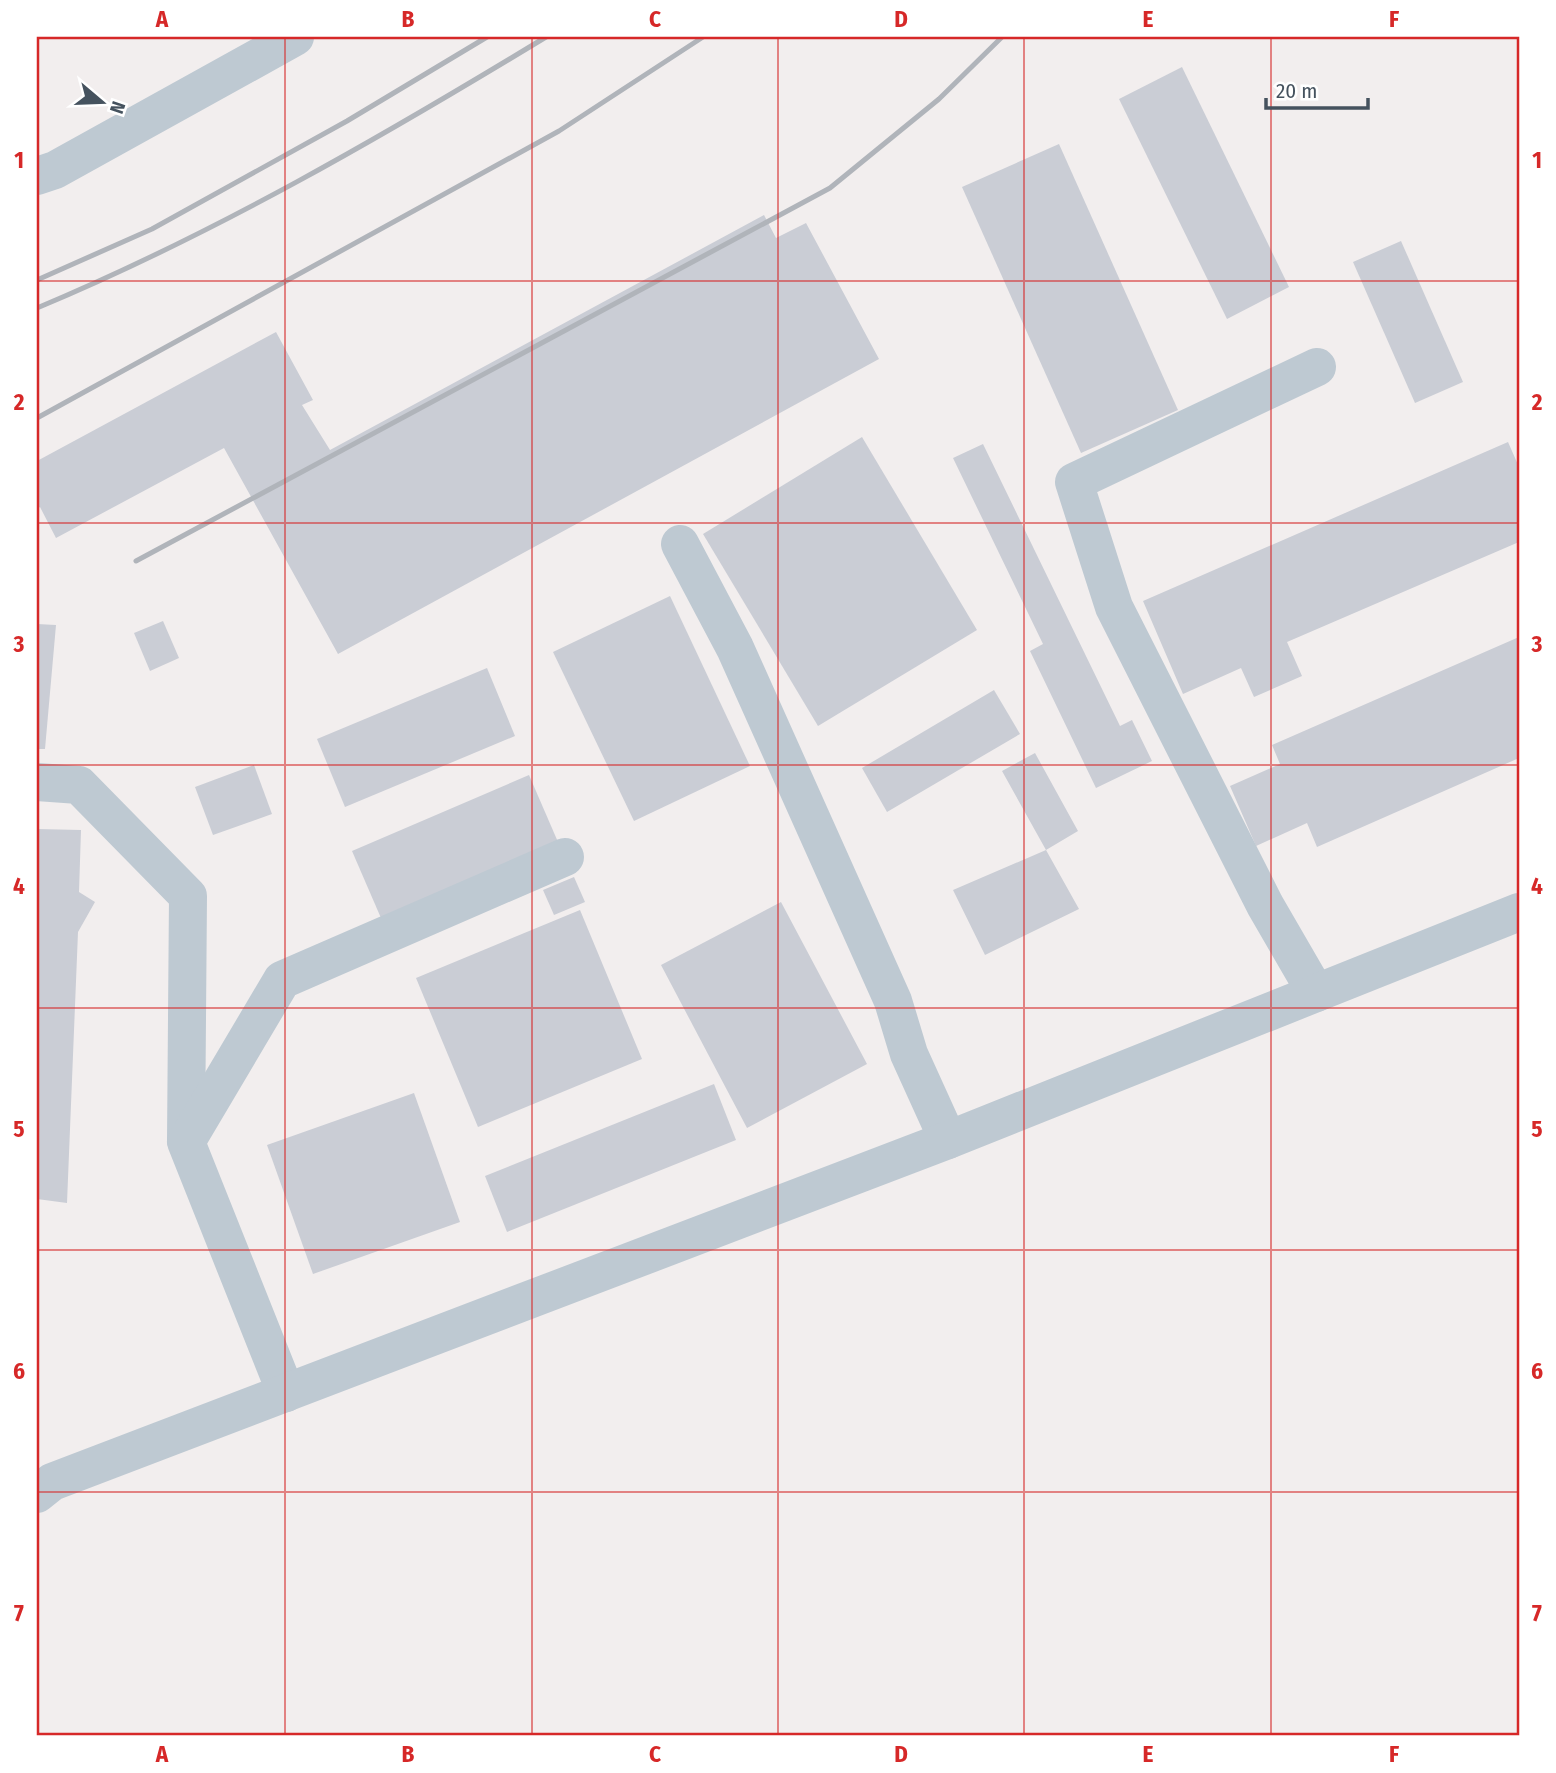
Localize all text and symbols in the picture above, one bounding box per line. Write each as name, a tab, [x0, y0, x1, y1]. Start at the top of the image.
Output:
text: A	[155, 5, 169, 33]
text: B	[402, 5, 415, 33]
text: C	[649, 5, 661, 33]
text: D	[894, 5, 908, 33]
text: E	[1143, 5, 1154, 33]
text: F	[1389, 5, 1399, 33]
north arrow	[66, 66, 136, 136]
scale bar	[1266, 66, 1367, 110]
text: 20 m	[1276, 78, 1317, 104]
text: N	[105, 98, 130, 117]
text: 1	[14, 146, 24, 174]
text: 1	[1532, 146, 1542, 174]
text: 2	[13, 388, 25, 416]
text: 2	[1531, 388, 1543, 416]
text: 3	[13, 630, 25, 658]
text: 3	[1531, 630, 1543, 658]
text: 4	[13, 872, 25, 900]
text: 4	[1531, 872, 1543, 900]
text: 5	[13, 1115, 25, 1143]
text: 5	[1531, 1115, 1543, 1143]
text: 6	[13, 1357, 25, 1385]
text: 6	[1531, 1357, 1543, 1385]
text: 7	[14, 1599, 24, 1627]
text: 7	[1532, 1599, 1542, 1627]
text: A	[155, 1740, 169, 1768]
text: B	[402, 1740, 415, 1768]
text: C	[649, 1740, 661, 1768]
text: D	[894, 1740, 908, 1768]
text: E	[1143, 1740, 1154, 1768]
text: F	[1389, 1740, 1399, 1768]

